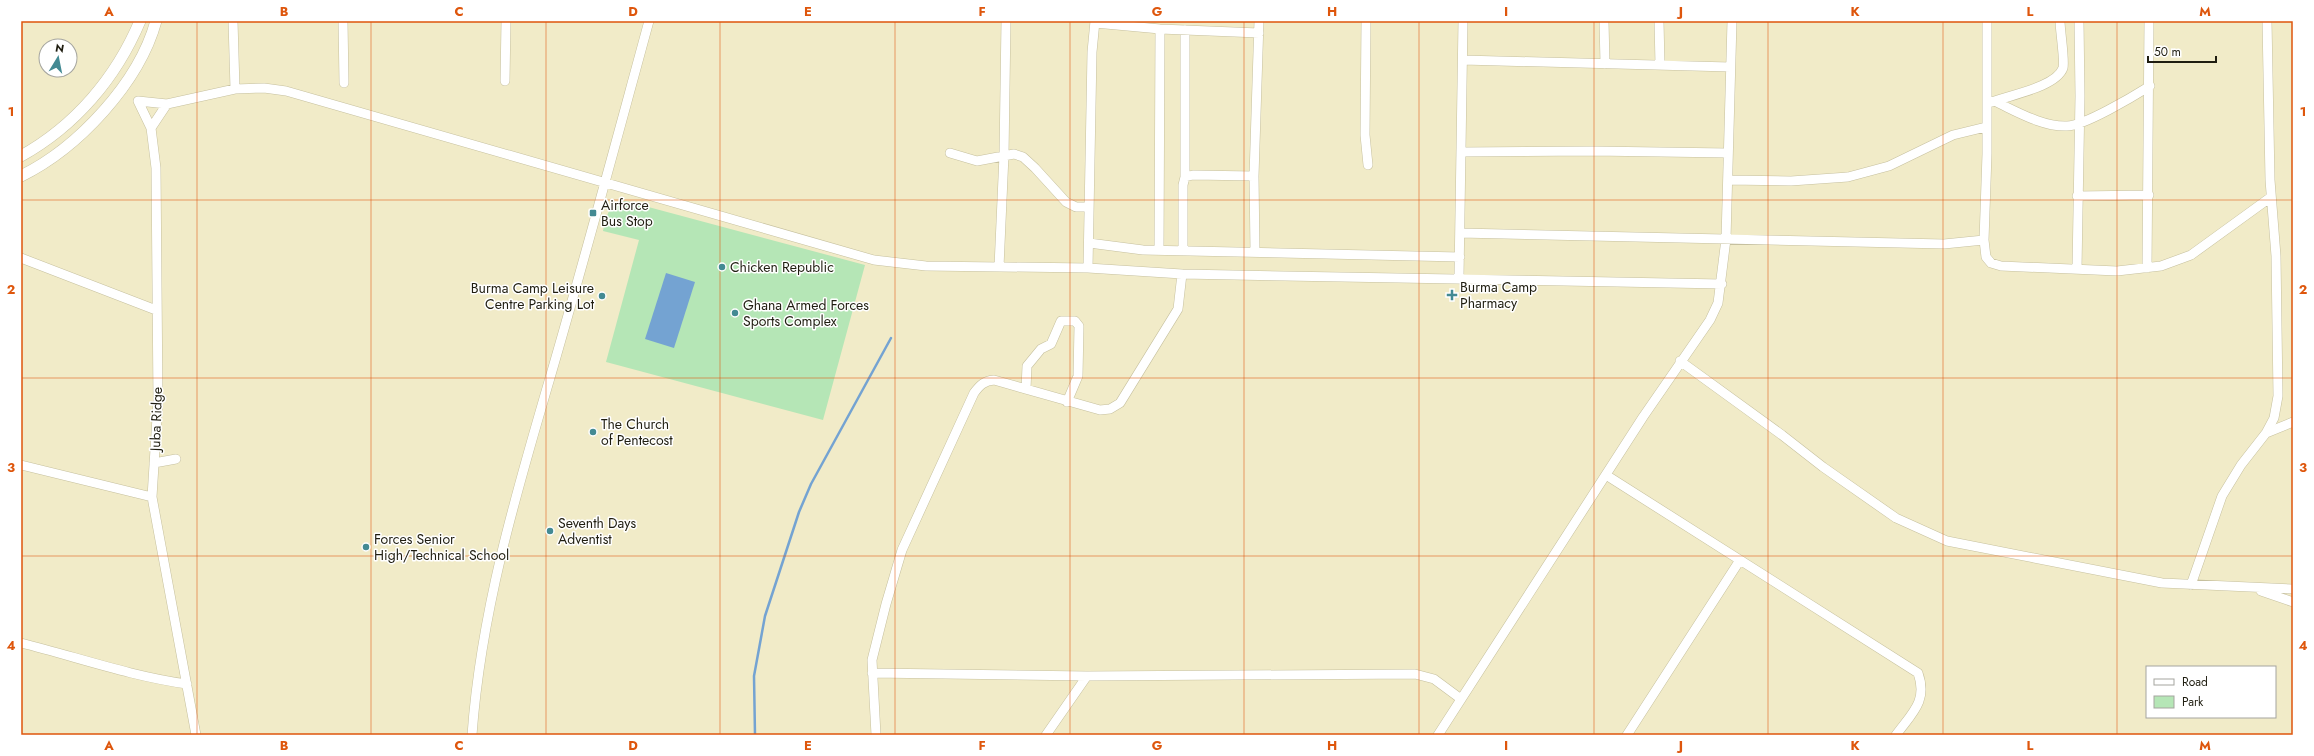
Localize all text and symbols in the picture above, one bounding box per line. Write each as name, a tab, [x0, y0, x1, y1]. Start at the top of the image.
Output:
text: A	[103, 2, 114, 21]
text: B	[280, 2, 289, 21]
text: C	[454, 2, 464, 21]
text: D	[628, 2, 638, 21]
text: E	[804, 2, 812, 21]
text: F	[978, 2, 986, 21]
text: G	[1152, 2, 1163, 21]
text: H	[1327, 2, 1337, 21]
text: I	[1504, 2, 1508, 21]
text: J	[1676, 2, 1683, 21]
text: K	[1850, 2, 1860, 21]
text: L	[2027, 2, 2034, 21]
text: M	[2199, 2, 2211, 21]
north arrow	[38, 38, 78, 78]
scale bar	[2148, 38, 2216, 64]
text: N	[54, 40, 65, 57]
text: 50 m	[2154, 43, 2181, 61]
text: 1	[8, 102, 14, 121]
text: 1	[2300, 102, 2306, 121]
place label: Airforce Bus Stop	[601, 195, 653, 231]
marker: Airforce Bus Stop	[588, 208, 598, 218]
place label: Chicken Republic	[730, 257, 834, 277]
marker: Chicken Republic	[717, 262, 727, 272]
place label: Burma Camp Pharmacy	[1460, 277, 1537, 313]
place label: Burma Camp Leisure Centre Parking Lot	[471, 278, 595, 314]
text: 2	[7, 280, 15, 299]
text: 2	[2299, 280, 2307, 299]
marker: Burma Camp Pharmacy	[1447, 290, 1457, 300]
marker: Burma Camp Leisure Centre Parking Lot	[597, 291, 607, 301]
place label: Ghana Armed Forces Sports Complex	[743, 295, 869, 331]
marker: Ghana Armed Forces Sports Complex	[730, 308, 740, 318]
street label: Juba Ridge	[145, 387, 167, 453]
place label: The Church of Pentecost	[601, 414, 673, 450]
marker: The Church of Pentecost	[588, 427, 598, 437]
text: 3	[7, 458, 15, 477]
text: 3	[2299, 458, 2307, 477]
place label: Seventh Days Adventist	[558, 513, 636, 549]
marker: Seventh Days Adventist	[545, 526, 555, 536]
place label: Forces Senior High/Technical School	[374, 529, 509, 565]
marker: Forces Senior High/Technical School	[361, 542, 371, 552]
text: 4	[6, 636, 16, 655]
text: 4	[2298, 636, 2308, 655]
legend	[2146, 666, 2276, 718]
text: Road	[2182, 673, 2208, 691]
text: Park	[2182, 693, 2204, 711]
text: A	[103, 736, 114, 755]
text: B	[280, 736, 289, 755]
text: C	[454, 736, 464, 755]
text: D	[628, 736, 638, 755]
text: E	[804, 736, 812, 755]
text: F	[978, 736, 986, 755]
text: G	[1152, 736, 1163, 755]
text: H	[1327, 736, 1337, 755]
text: I	[1504, 736, 1508, 755]
text: J	[1676, 736, 1683, 755]
text: K	[1850, 736, 1860, 755]
text: L	[2027, 736, 2034, 755]
text: M	[2199, 736, 2211, 755]

